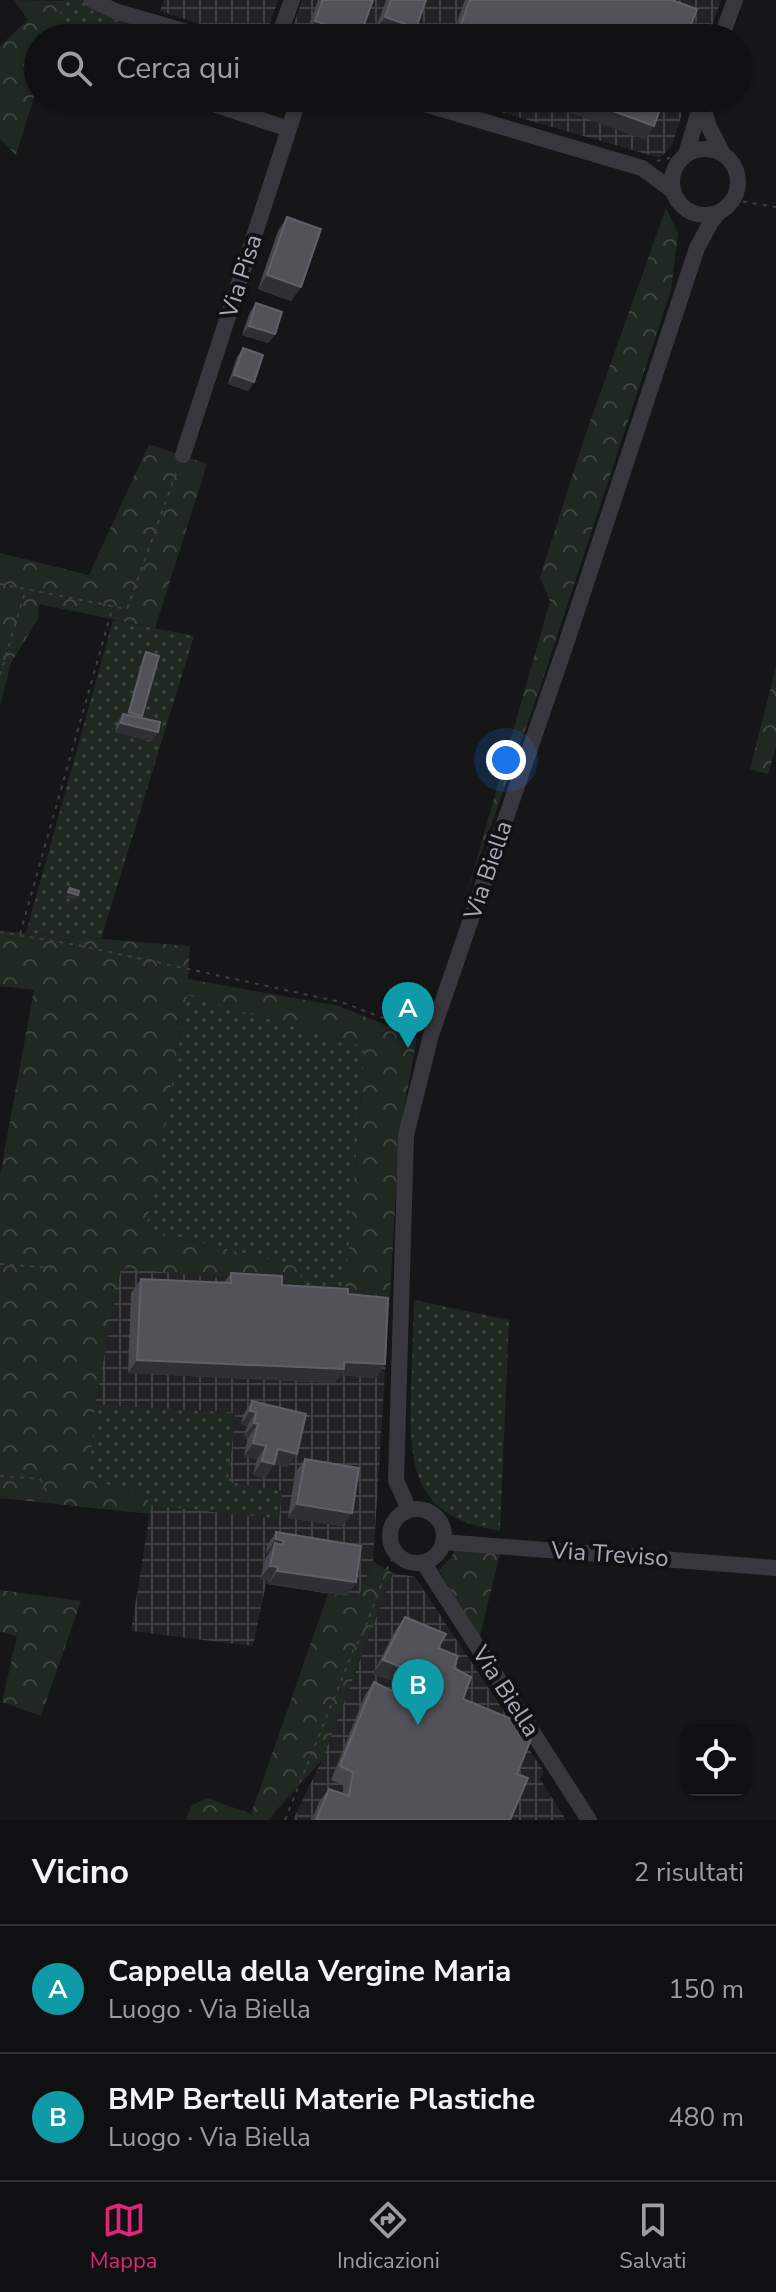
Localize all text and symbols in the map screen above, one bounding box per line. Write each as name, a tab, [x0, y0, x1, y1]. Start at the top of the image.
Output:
search box	[24, 24, 752, 112]
icon: search	[52, 46, 96, 90]
text: Cerca qui	[116, 48, 240, 89]
street label: Via Pisa	[212, 230, 270, 323]
your location	[486, 740, 526, 780]
street label: Via Biella	[456, 816, 520, 925]
pin: A	[382, 982, 434, 1048]
street label: Via Treviso	[549, 1534, 670, 1574]
street label: Via Biella	[464, 1638, 547, 1743]
pin: B	[392, 1659, 444, 1725]
map controls	[680, 1724, 752, 1796]
button: locate	[680, 1724, 752, 1796]
text: Vicino	[32, 1849, 129, 1895]
text: 2 risultati	[634, 1855, 744, 1890]
text: Cappella della Vergine Maria	[108, 1951, 511, 1992]
text: A	[48, 1972, 68, 2007]
text: 150 m	[668, 1972, 744, 2007]
text: Luogo · Via Biella	[108, 1992, 311, 2027]
text: BMP Bertelli Materie Plastiche	[108, 2079, 535, 2120]
text: B	[49, 2100, 67, 2135]
text: 480 m	[668, 2100, 744, 2135]
text: Luogo · Via Biella	[108, 2120, 311, 2155]
tab: Mappa	[90, 2198, 158, 2276]
tab: Indicazioni	[337, 2198, 440, 2276]
tab: Salvati	[619, 2198, 686, 2276]

